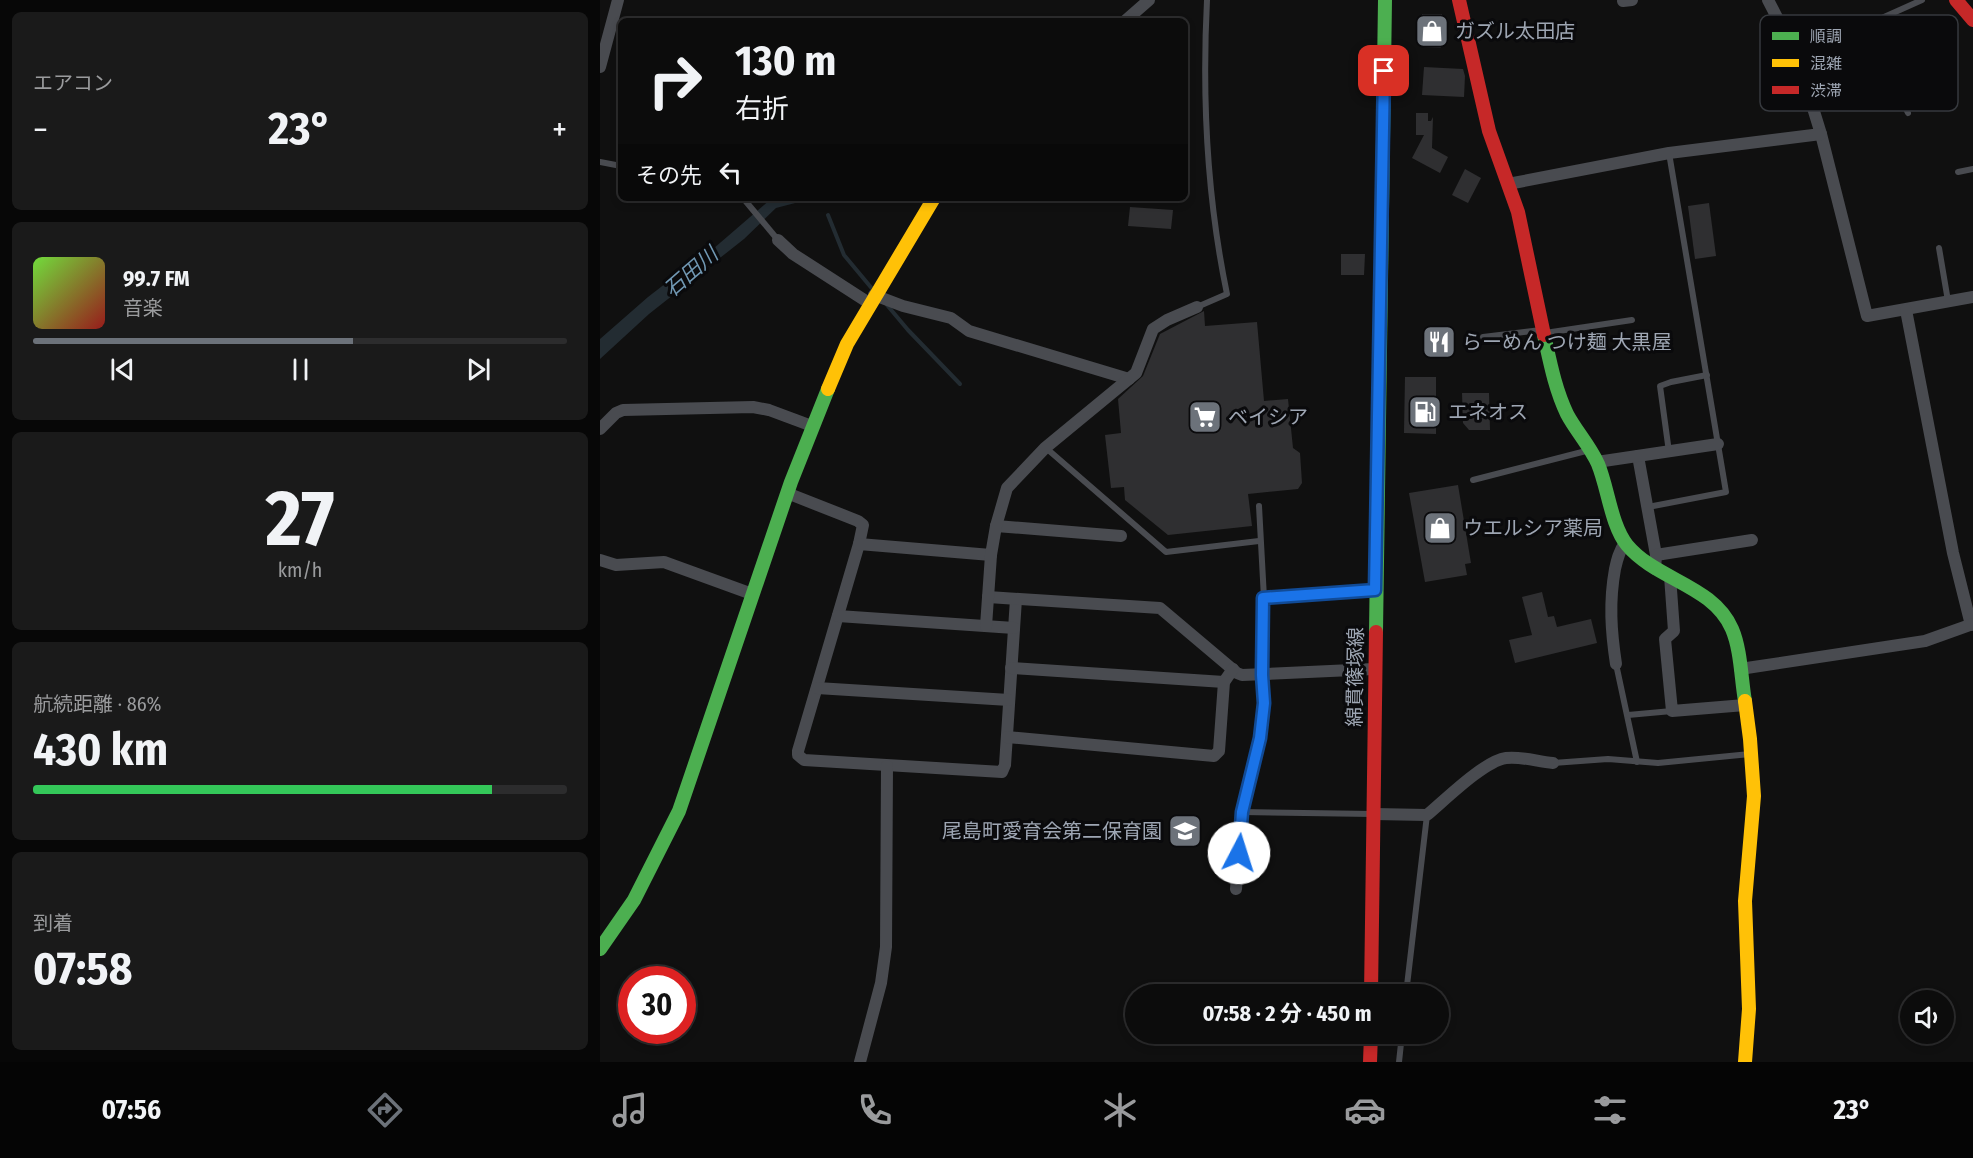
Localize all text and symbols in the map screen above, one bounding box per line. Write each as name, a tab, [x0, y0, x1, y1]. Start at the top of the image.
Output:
shop icon: ガズル太田店	[1414, 13, 1450, 49]
legend	[1760, 15, 1958, 111]
place label: ガズル太田店	[1455, 19, 1575, 43]
text: 順調	[1810, 27, 1842, 46]
text: 130 m	[735, 36, 836, 86]
icon: right	[636, 42, 714, 120]
pin	[1358, 45, 1409, 96]
icon: arrive	[1367, 54, 1400, 87]
text: 混雑	[1810, 54, 1842, 73]
text: エアコン	[33, 71, 113, 95]
text: 渋滞	[1810, 81, 1842, 100]
text: 右折	[735, 93, 789, 125]
text: 23°	[268, 102, 332, 156]
text: −	[33, 110, 48, 150]
text: +	[552, 110, 567, 150]
icon: left	[714, 156, 747, 189]
text: その先	[636, 162, 702, 189]
water label: 石田川	[659, 240, 725, 302]
text: 99.7 FM	[123, 265, 190, 292]
text: 音楽	[123, 296, 163, 320]
restaurant icon: らーめん つけ麺 大黒屋	[1421, 324, 1457, 360]
place label: らーめん つけ麺 大黒屋	[1462, 330, 1671, 354]
icon: previous	[106, 353, 139, 386]
icon: pause	[284, 353, 317, 386]
icon: next	[462, 353, 495, 386]
fuel station icon: エネオス	[1407, 394, 1443, 430]
supermarket icon: ベイシア	[1187, 399, 1223, 435]
place label: エネオス	[1448, 400, 1528, 424]
place label: ベイシア	[1228, 405, 1308, 429]
text: 27	[266, 472, 334, 566]
shop icon: ウエルシア薬局	[1422, 510, 1458, 546]
place label: ウエルシア薬局	[1463, 516, 1603, 540]
text: km/h	[278, 558, 322, 582]
street label: 綿貫篠塚線	[1342, 627, 1368, 727]
text: 航続距離 · 86%	[33, 692, 162, 716]
text: 430 km	[33, 723, 168, 777]
school or university icon: 尾島町愛育会第二保育園	[1167, 813, 1203, 849]
place label: 尾島町愛育会第二保育園	[942, 819, 1162, 843]
position arrow	[1207, 821, 1271, 885]
text: 到着	[33, 911, 73, 935]
text: 07:58	[33, 942, 132, 996]
speed limit sign: 30	[618, 966, 696, 1044]
map controls	[1900, 990, 1954, 1044]
button: sound	[1900, 990, 1954, 1044]
text: 07:58 · 2 分 · 450 m	[1202, 1000, 1372, 1027]
icon: directions	[364, 1089, 406, 1131]
icon: music	[609, 1089, 651, 1131]
icon: phone	[854, 1089, 896, 1131]
icon: climate	[1099, 1089, 1141, 1131]
icon: car	[1344, 1089, 1386, 1131]
icon: filters	[1589, 1089, 1631, 1131]
text: 07:56	[101, 1094, 161, 1126]
text: 23°	[1834, 1094, 1872, 1126]

